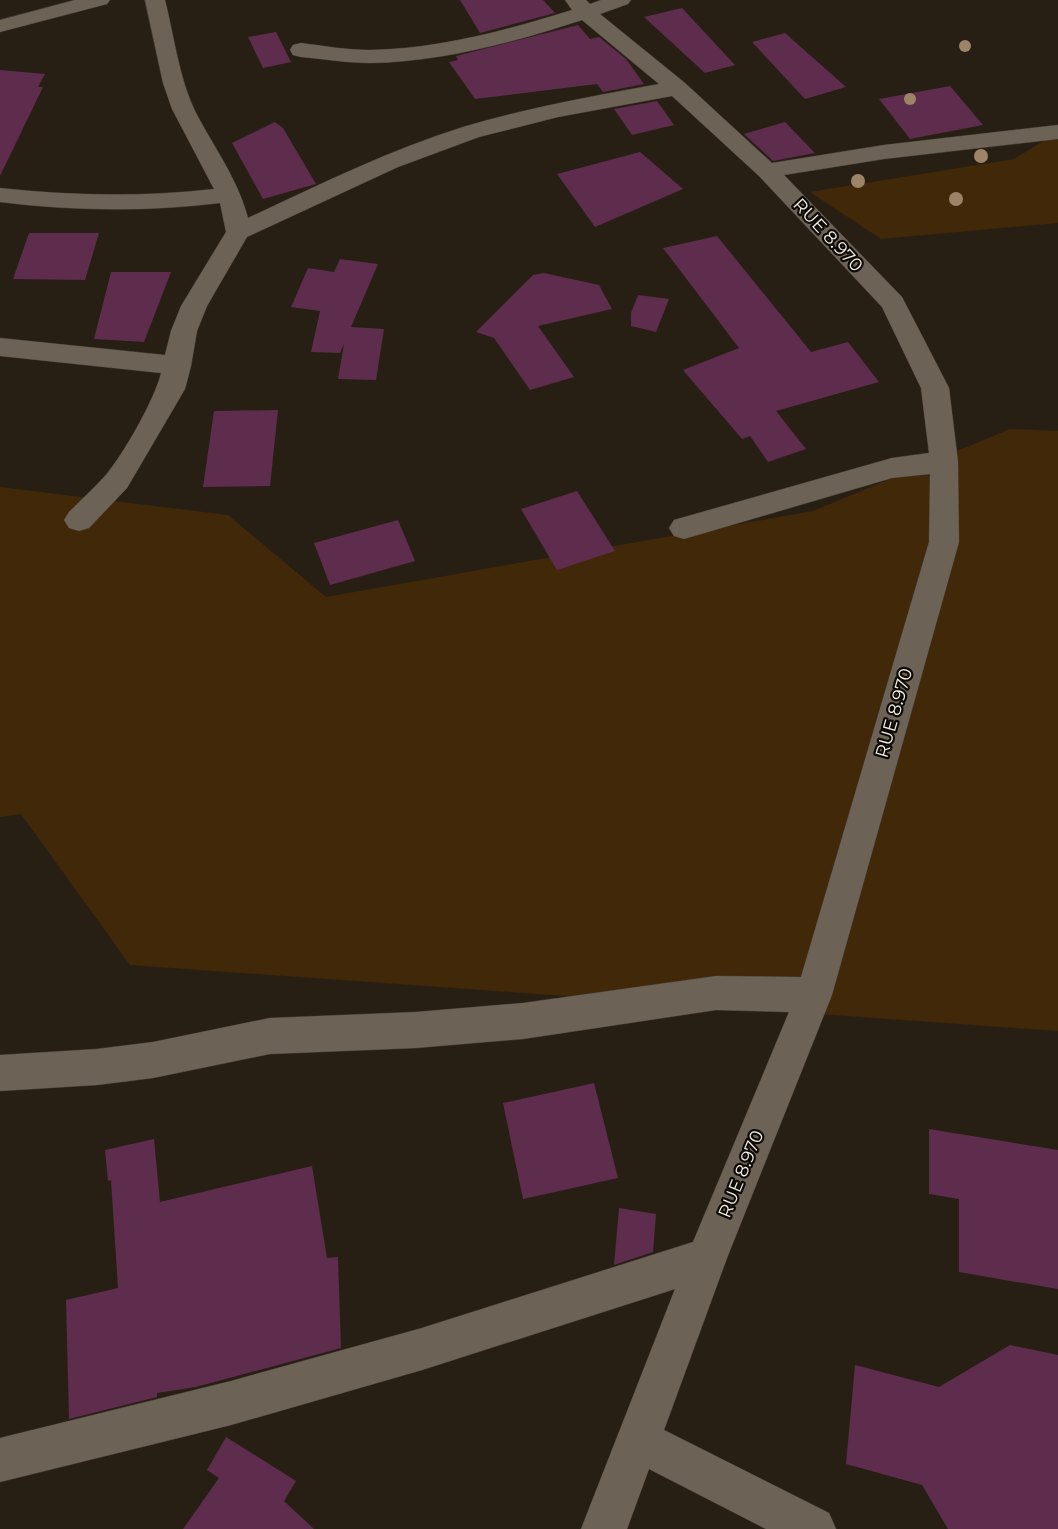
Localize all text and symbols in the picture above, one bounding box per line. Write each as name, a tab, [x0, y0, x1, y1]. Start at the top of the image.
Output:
street label: RUE 8.970	[788, 194, 868, 276]
street label: RUE 8.970	[871, 666, 917, 760]
street label: RUE 8.970	[713, 1127, 769, 1221]

